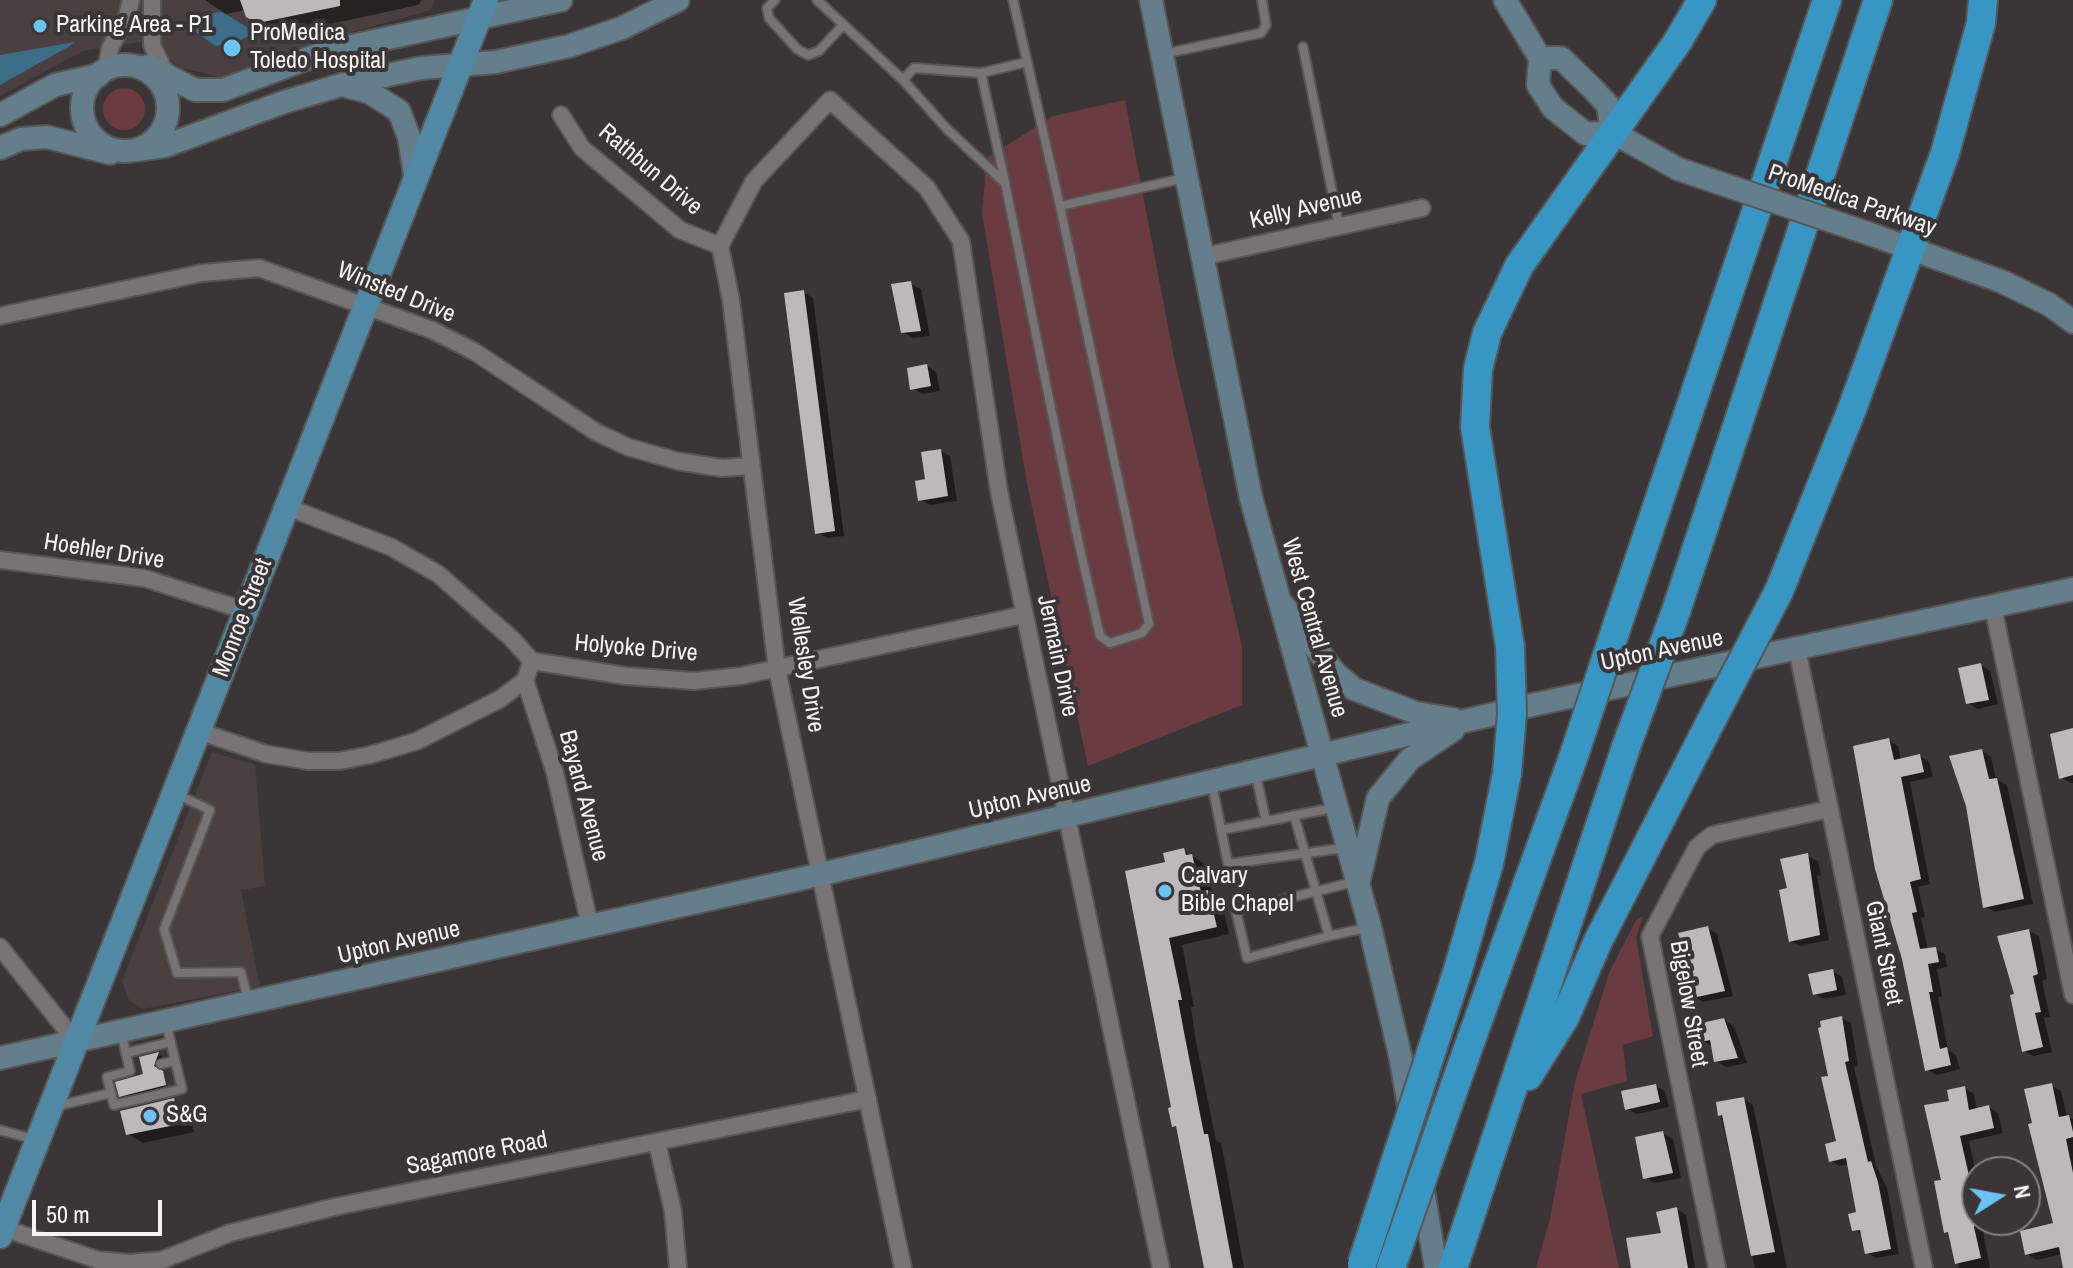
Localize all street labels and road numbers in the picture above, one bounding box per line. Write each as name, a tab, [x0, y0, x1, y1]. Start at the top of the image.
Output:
street label: Rathbun Drive	[592, 118, 708, 222]
street label: ProMedica Parkway	[1764, 159, 1940, 243]
street label: Kelly Avenue	[1247, 182, 1365, 236]
street label: Winsted Drive	[333, 256, 459, 330]
street label: Hoehler Drive	[42, 528, 166, 576]
street label: West Central Avenue	[1275, 535, 1353, 721]
street label: Monroe Street	[207, 555, 279, 681]
street label: Jermain Drive	[1030, 593, 1084, 719]
street label: Wellesley Drive	[780, 595, 830, 735]
street label: Upton Avenue	[1598, 624, 1726, 678]
street label: Holyoke Drive	[573, 629, 699, 669]
street label: Bayard Avenue	[552, 727, 614, 865]
street label: Upton Avenue	[966, 770, 1094, 826]
street label: Giant Street	[1858, 898, 1908, 1008]
street label: Upton Avenue	[335, 915, 463, 971]
street label: Bigelow Street	[1663, 938, 1713, 1070]
street label: Sagamore Road	[404, 1126, 550, 1182]

